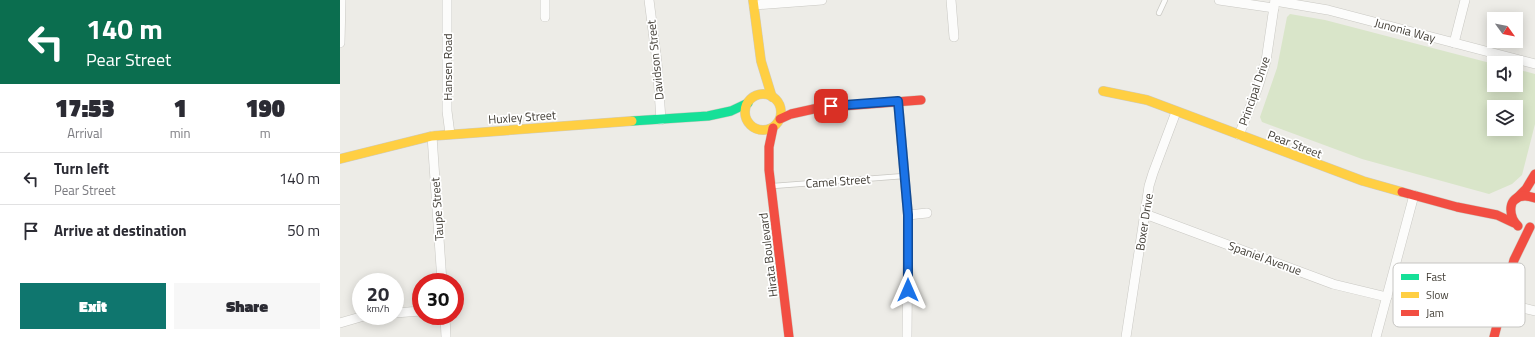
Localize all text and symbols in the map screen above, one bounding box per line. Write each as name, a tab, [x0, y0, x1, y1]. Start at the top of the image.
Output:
text: 140 m	[86, 7, 163, 50]
north arrow	[1487, 12, 1523, 48]
map controls	[1487, 12, 1523, 136]
street label: Junonia Way	[1372, 13, 1438, 47]
icon: left	[20, 16, 72, 68]
street label: Davidson Street	[641, 18, 669, 101]
street label: Hansen Road	[438, 33, 457, 101]
text: Pear Street	[86, 46, 171, 73]
street label: Principal Drive	[1233, 54, 1275, 128]
button: sound	[1487, 56, 1523, 92]
pin	[814, 89, 848, 123]
text: 17:53	[55, 90, 115, 126]
text: 1	[173, 90, 187, 126]
text: 190	[245, 90, 285, 126]
icon: arrive	[820, 95, 842, 117]
button: layers	[1487, 100, 1523, 136]
street label: Huxley Street	[487, 105, 557, 129]
text: Arrival	[67, 123, 102, 143]
text: min	[170, 123, 190, 143]
text: m	[260, 123, 271, 143]
street label: Pear Street	[1265, 125, 1326, 163]
text: Turn left	[54, 157, 109, 180]
text: 140 m	[279, 167, 320, 190]
icon: left	[20, 168, 42, 190]
street label: Camel Street	[805, 169, 872, 193]
street label: Taupe Street	[425, 176, 449, 241]
text: Pear Street	[54, 180, 116, 200]
street label: Boxer Drive	[1130, 192, 1158, 252]
street label: Hirata Boulevard	[753, 212, 783, 298]
text: Arrive at destination	[54, 219, 187, 242]
text: 50 m	[287, 219, 320, 242]
icon: arrive	[20, 220, 42, 242]
street label: Spaniel Avenue	[1226, 236, 1304, 280]
legend	[1393, 263, 1525, 327]
position arrow	[887, 269, 929, 311]
text: Fast	[1426, 269, 1446, 285]
speed limit sign: 30	[412, 273, 464, 325]
text: 20	[367, 278, 389, 309]
button: Exit	[20, 283, 166, 329]
button: Share	[174, 283, 320, 329]
text: Slow	[1426, 287, 1449, 303]
text: km/h	[367, 301, 389, 316]
text: Jam	[1426, 305, 1444, 321]

